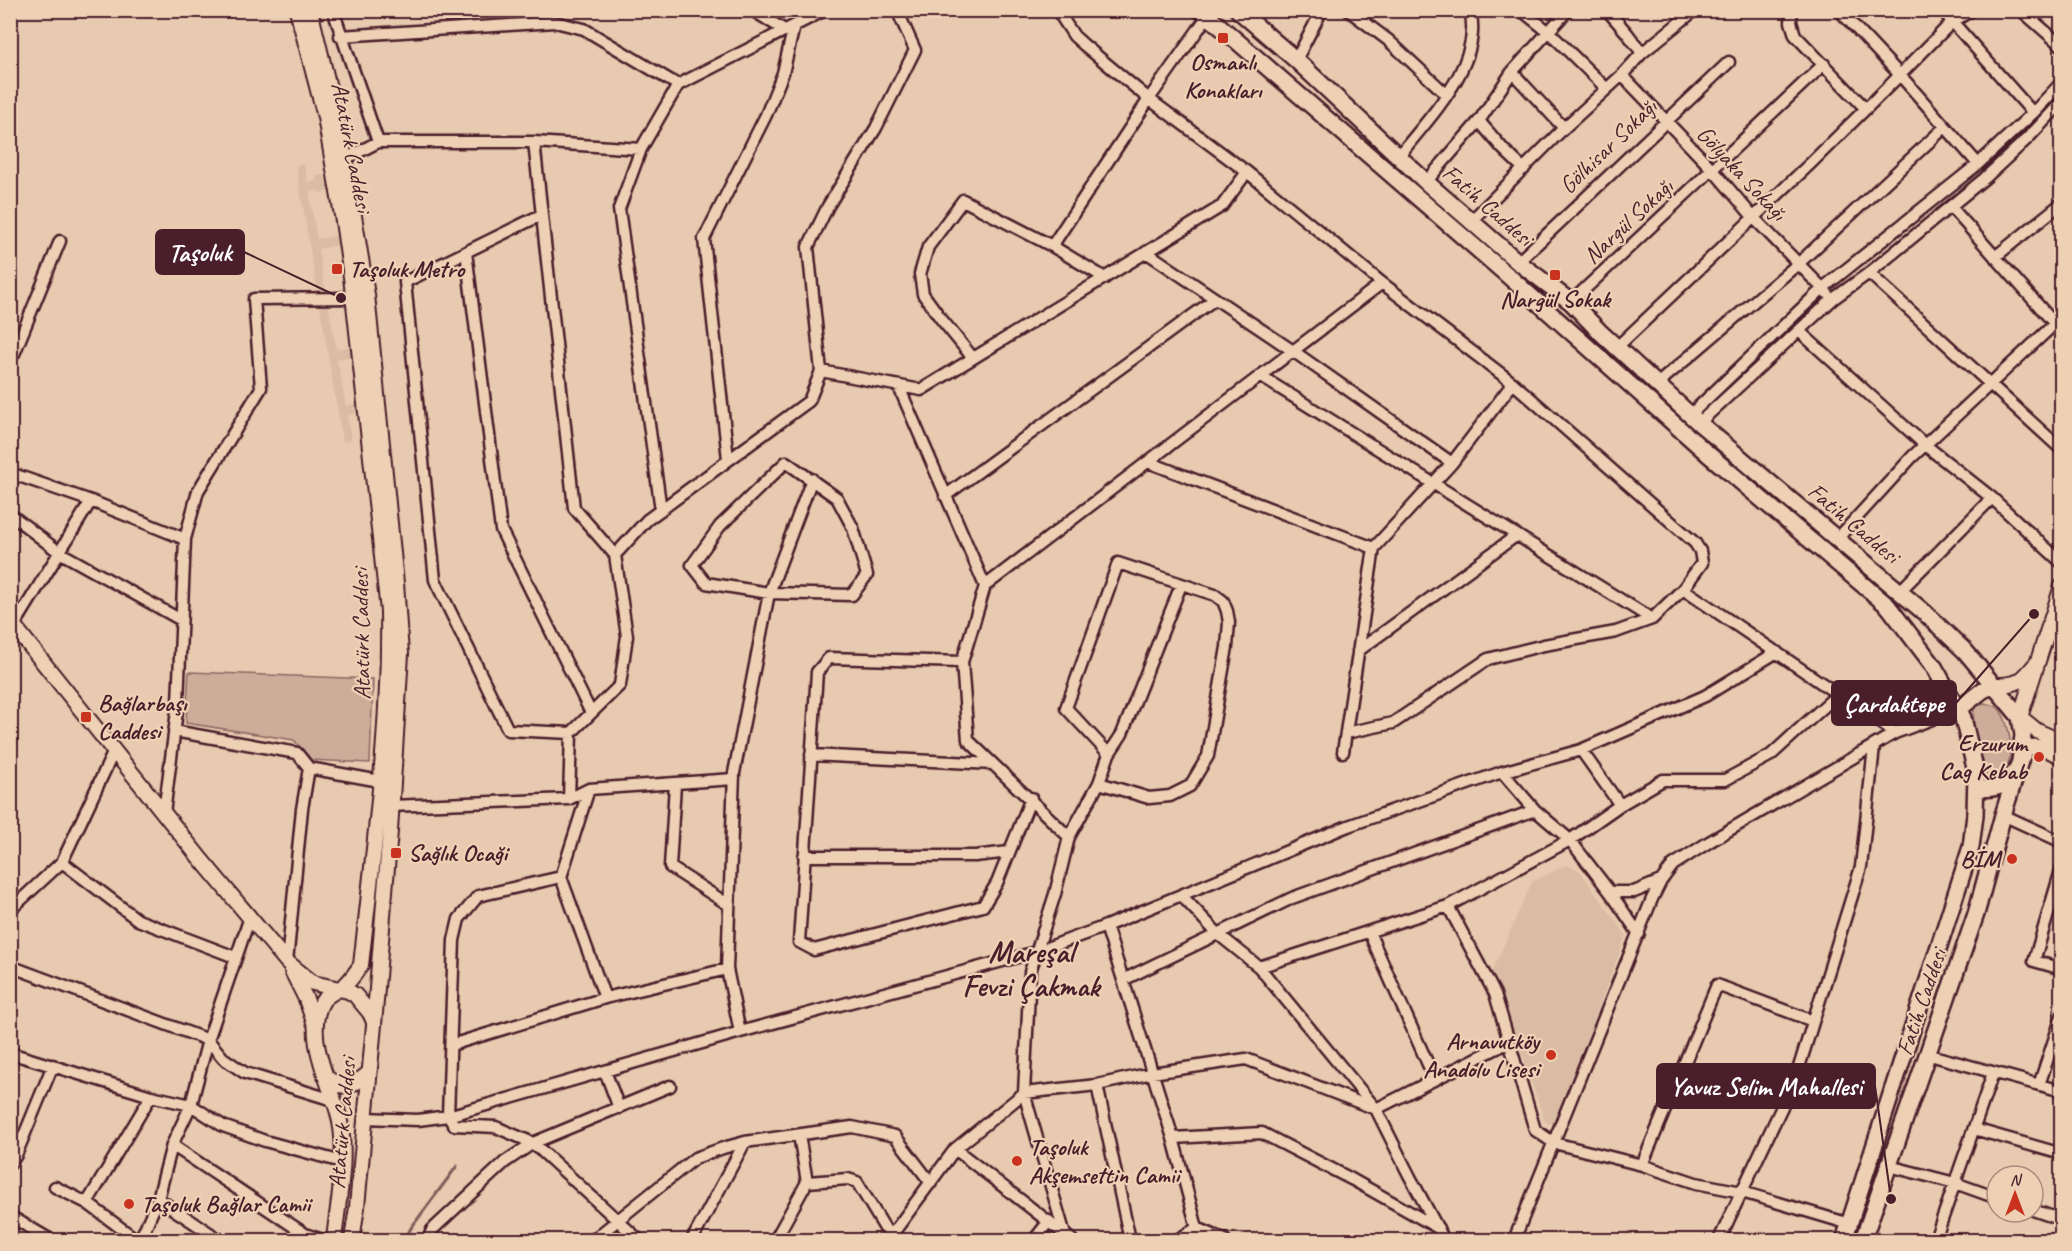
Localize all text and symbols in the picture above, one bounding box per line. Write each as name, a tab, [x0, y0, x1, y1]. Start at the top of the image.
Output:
marker: Osmanlı Konakları	[1216, 31, 1230, 45]
place label: Osmanlı Konakları	[1185, 47, 1263, 105]
street label: Atatürk Caddesi	[325, 80, 380, 218]
street label: Gölhisar Sokağı	[1553, 91, 1664, 200]
street label: Gölyaka Sokağı	[1690, 119, 1795, 228]
street label: Fatih Caddesi	[1436, 157, 1541, 254]
street label: Nargül Sokağı	[1577, 171, 1680, 270]
callout: Taşoluk	[156, 230, 244, 274]
text: Taşoluk	[168, 236, 234, 269]
place label: Taşoluk Metro	[349, 254, 466, 284]
marker: Taşoluk Metro	[330, 262, 344, 276]
marker: Nargül Sokak	[1548, 268, 1562, 282]
place label: Nargül Sokak	[1500, 284, 1612, 314]
street label: Fatih Caddesi	[1802, 476, 1908, 572]
street label: Atatürk Caddesi	[345, 564, 377, 700]
callout: Çardaktepe	[1832, 681, 1956, 725]
text: Çardaktepe	[1844, 687, 1946, 720]
place label: Bağlarbaşı Caddesi	[98, 688, 188, 746]
marker: Bağlarbaşı Caddesi	[79, 710, 93, 724]
place label: Erzurum Cag Kebab	[1940, 728, 2029, 786]
marker: Erzurum Cag Kebab	[2032, 750, 2046, 764]
place label: Sağlık Ocaği	[408, 838, 510, 868]
place label: BİM	[1960, 844, 2003, 874]
marker: Sağlık Ocaği	[389, 846, 403, 860]
marker: BİM	[2005, 852, 2019, 866]
district label: Mareşal Fevzi Çakmak	[962, 933, 1102, 1005]
street label: Fatih Caddesi	[1889, 942, 1954, 1059]
place label: Arnavutköy Anadolu Lisesi	[1423, 1026, 1542, 1084]
marker: Arnavutköy Anadolu Lisesi	[1544, 1048, 1558, 1062]
street label: Atatürk Caddesi	[321, 1053, 363, 1190]
callout: Yavuz Selim Mahallesi	[1657, 1064, 1875, 1108]
text: Yavuz Selim Mahallesi	[1670, 1070, 1865, 1103]
place label: Taşoluk Akşemsettin Camii	[1029, 1132, 1182, 1190]
marker: Taşoluk Akşemsettin Camii	[1010, 1154, 1024, 1168]
north arrow	[1985, 1164, 2045, 1224]
text: N	[2010, 1170, 2023, 1190]
place label: Taşoluk Bağlar Camii	[141, 1189, 314, 1219]
marker: Taşoluk Bağlar Camii	[122, 1197, 136, 1211]

